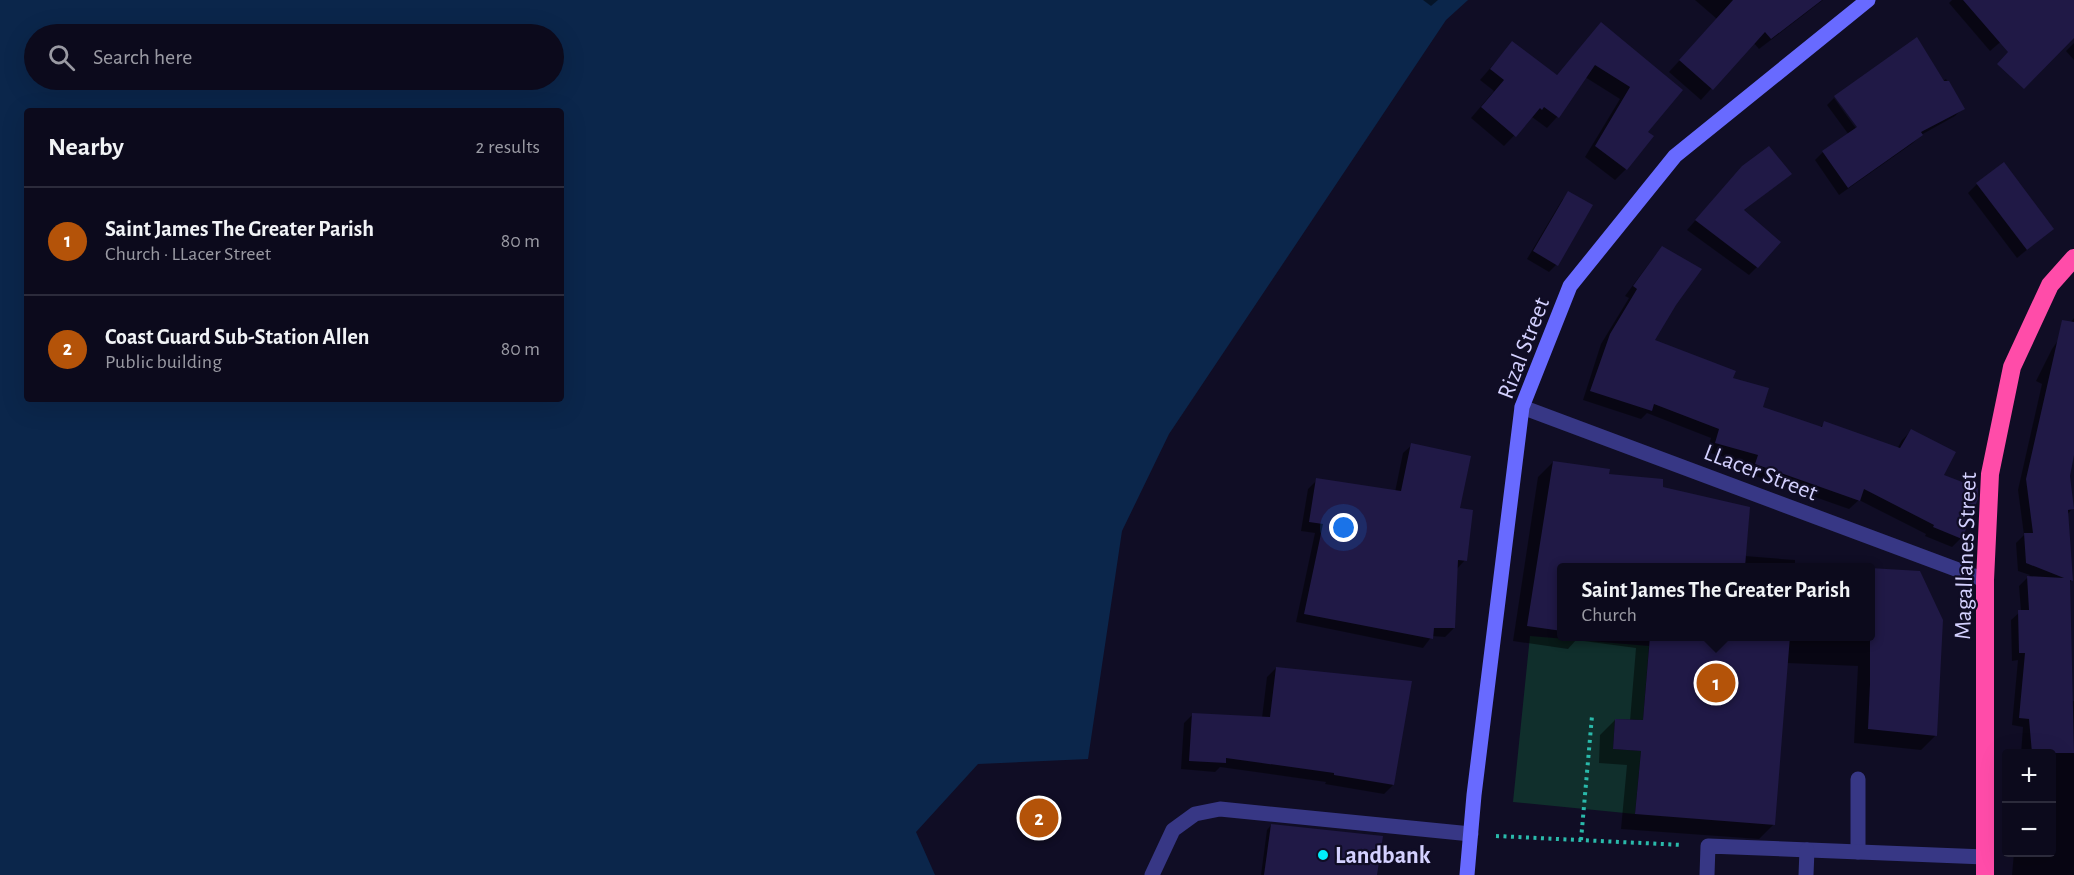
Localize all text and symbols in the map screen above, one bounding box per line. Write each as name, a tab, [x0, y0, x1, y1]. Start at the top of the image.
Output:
search box	[24, 24, 564, 90]
icon: search	[45, 41, 78, 74]
text: Search here	[93, 46, 192, 68]
text: Nearby	[48, 134, 124, 160]
text: 2 results	[476, 137, 540, 157]
text: Saint James The Greater Parish	[105, 218, 374, 240]
text: 1	[64, 231, 71, 251]
text: 80 m	[501, 231, 540, 251]
text: Church · LLacer Street	[105, 244, 271, 264]
street label: Rizal Street	[1494, 294, 1554, 402]
text: Coast Guard Sub-Station Allen	[105, 326, 369, 348]
text: 2	[63, 339, 72, 359]
text: 80 m	[501, 339, 540, 359]
text: Public building	[105, 352, 222, 372]
street label: LLacer Street	[1701, 440, 1821, 506]
street label: Magallanes Street	[1951, 471, 1981, 640]
your location	[1329, 513, 1358, 542]
popup	[1557, 563, 1875, 641]
text: Saint James The Greater Parish	[1582, 579, 1850, 601]
text: Church	[1582, 605, 1637, 625]
pin: 1	[1696, 660, 1736, 706]
map controls	[2002, 749, 2056, 857]
button: +	[2002, 749, 2056, 803]
pin: 2	[1020, 796, 1058, 840]
button: −	[2002, 803, 2056, 857]
place label: Landbank	[1335, 844, 1431, 868]
marker: Landbank	[1316, 848, 1330, 862]

